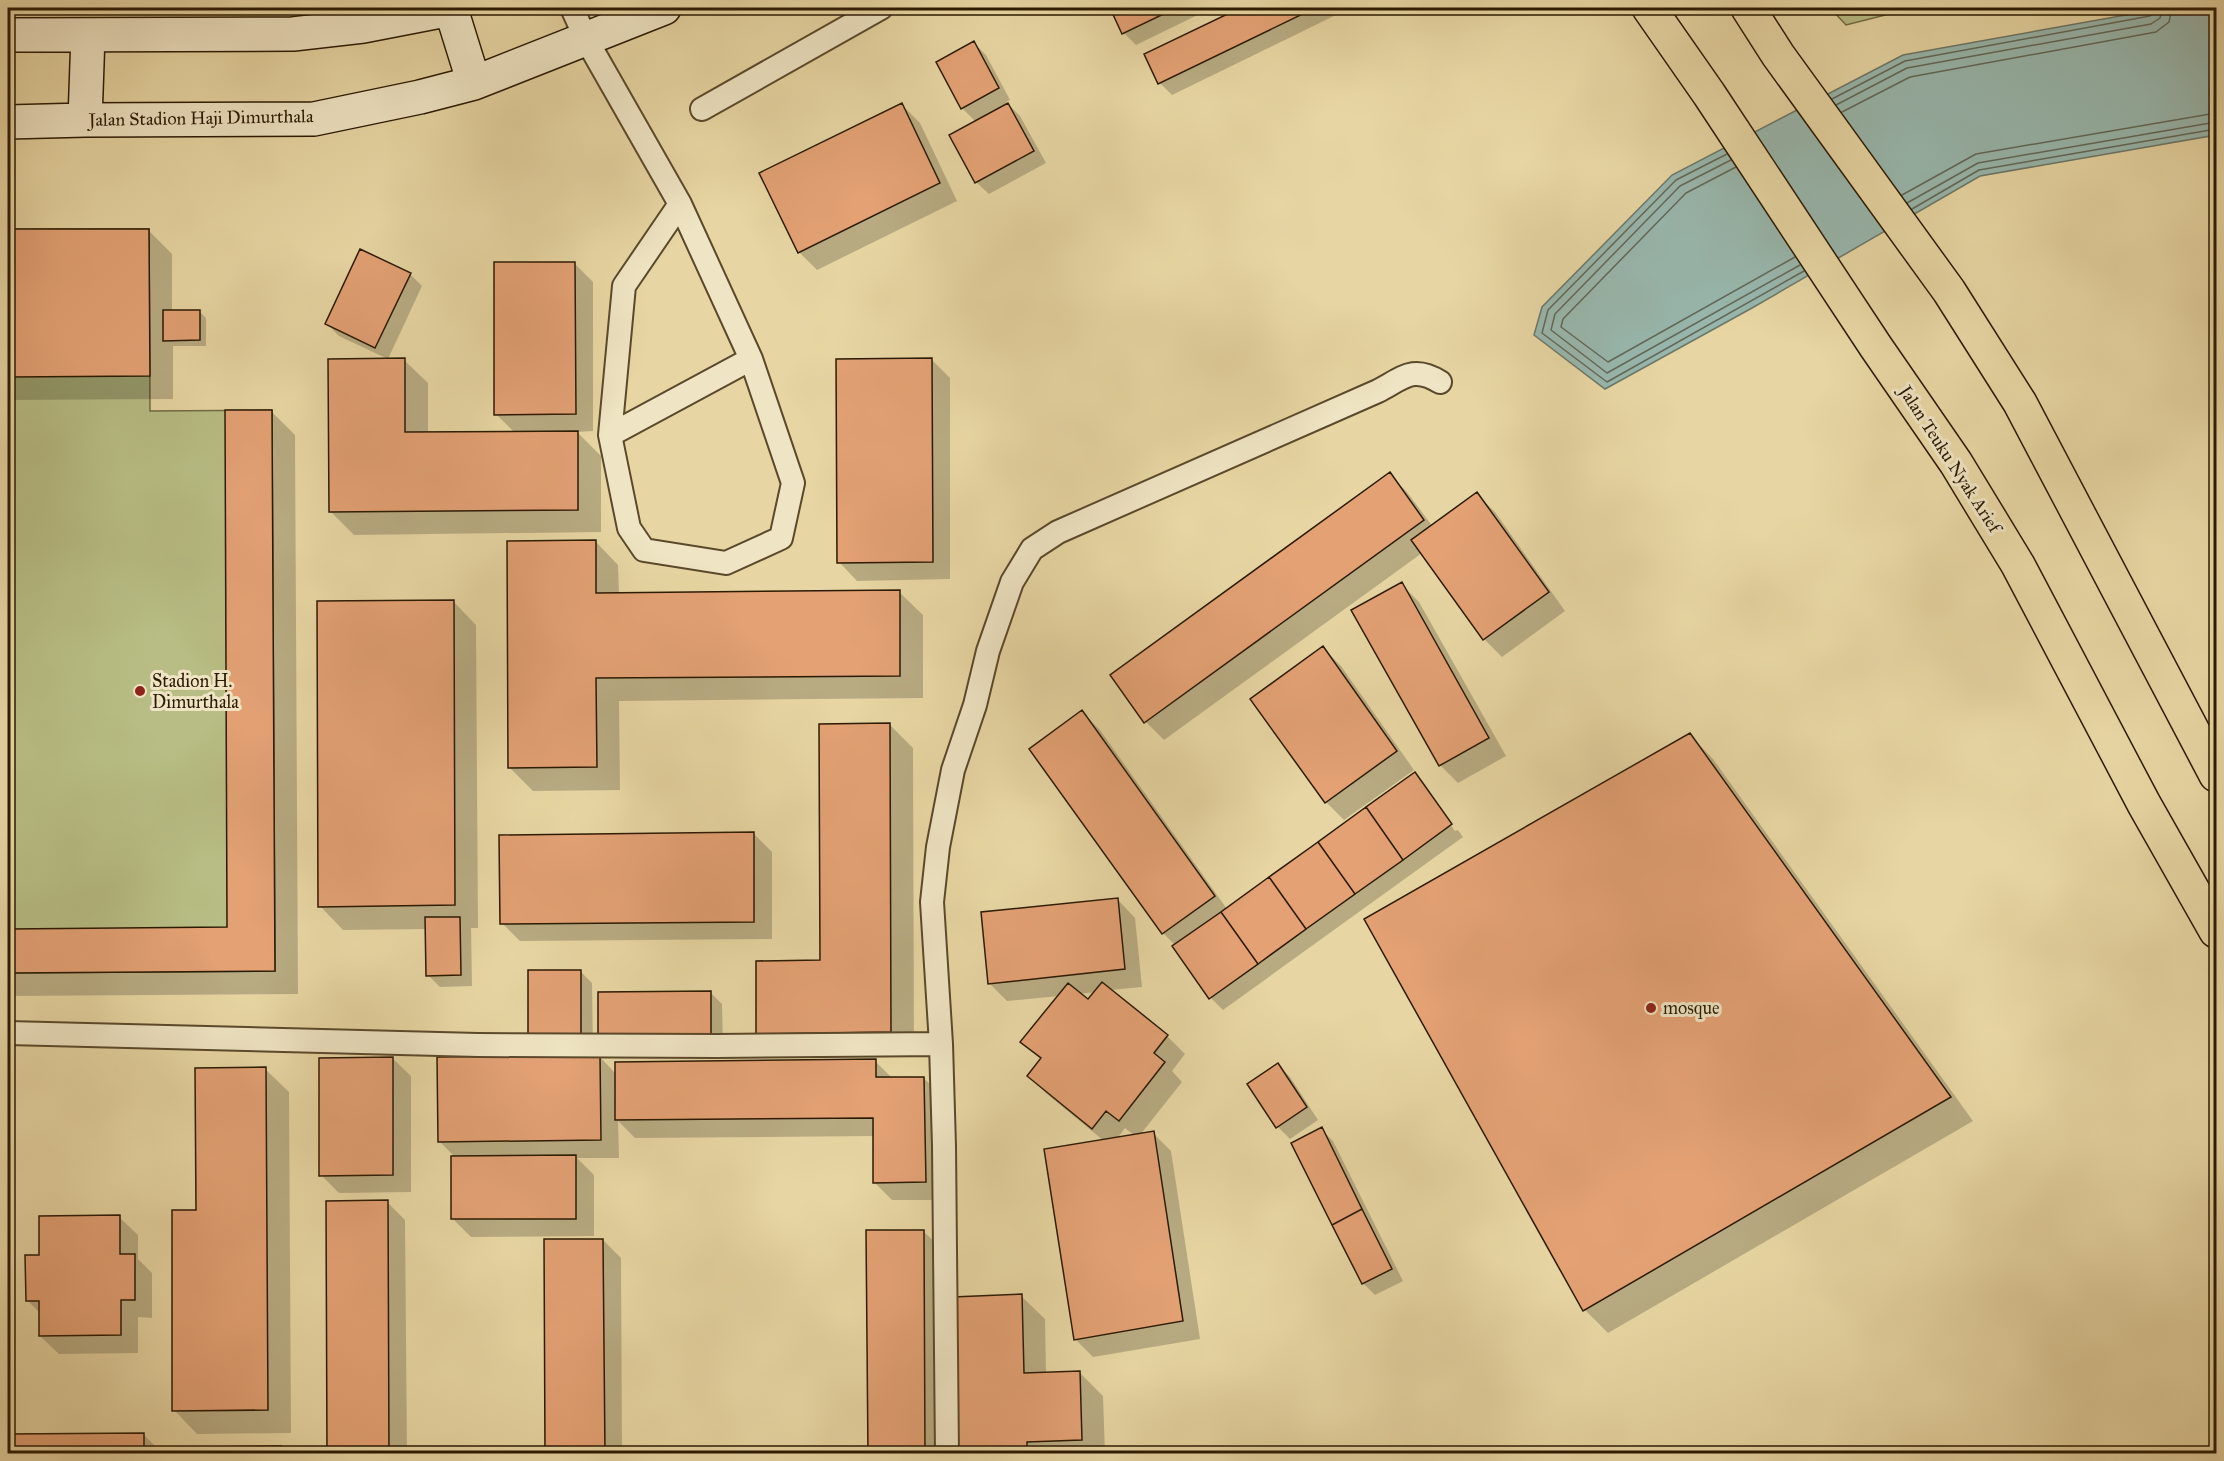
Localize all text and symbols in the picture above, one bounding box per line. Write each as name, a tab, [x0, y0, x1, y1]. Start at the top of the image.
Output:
street label: Jalan Stadion Haji Dimurthala	[86, 105, 314, 132]
street label: Jalan Teuku Nyak Arief	[1892, 380, 2007, 540]
place label: Stadion H. Dimurthala	[152, 670, 239, 713]
marker: Stadion H. Dimurthala	[133, 684, 147, 698]
place label: mosque	[1663, 997, 1720, 1020]
marker: mosque	[1644, 1001, 1658, 1015]

